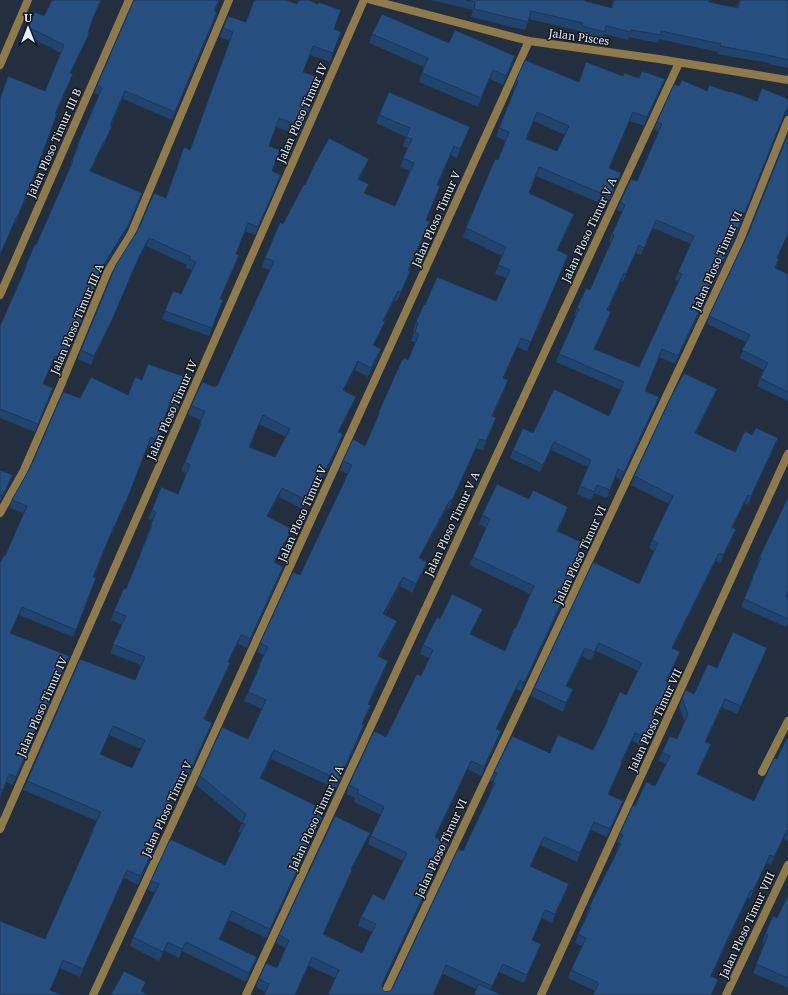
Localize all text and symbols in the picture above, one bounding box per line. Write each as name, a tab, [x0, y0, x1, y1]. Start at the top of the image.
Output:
north arrow	[8, 8, 48, 48]
text: U	[24, 10, 33, 25]
street label: Jalan Pisces	[547, 25, 610, 48]
street label: Jalan Ploso Timur IV	[272, 60, 330, 166]
street label: Jalan Ploso Timur III B	[22, 86, 84, 201]
street label: Jalan Ploso Timur V	[407, 168, 464, 270]
street label: Jalan Ploso Timur V A	[557, 175, 620, 286]
street label: Jalan Ploso Timur VI	[687, 209, 745, 314]
street label: Jalan Ploso Timur III A	[46, 261, 107, 377]
street label: Jalan Ploso Timur IV	[142, 357, 200, 463]
street label: Jalan Ploso Timur V	[273, 463, 330, 565]
street label: Jalan Ploso Timur V A	[420, 469, 483, 580]
street label: Jalan Ploso Timur VI	[550, 503, 609, 608]
street label: Jalan Ploso Timur IV	[12, 654, 70, 760]
street label: Jalan Ploso Timur VII	[624, 666, 685, 774]
street label: Jalan Ploso Timur V	[137, 758, 195, 860]
street label: Jalan Ploso Timur V A	[284, 763, 347, 874]
street label: Jalan Ploso Timur VI	[411, 796, 470, 901]
street label: Jalan Ploso Timur VIII	[715, 869, 778, 981]

